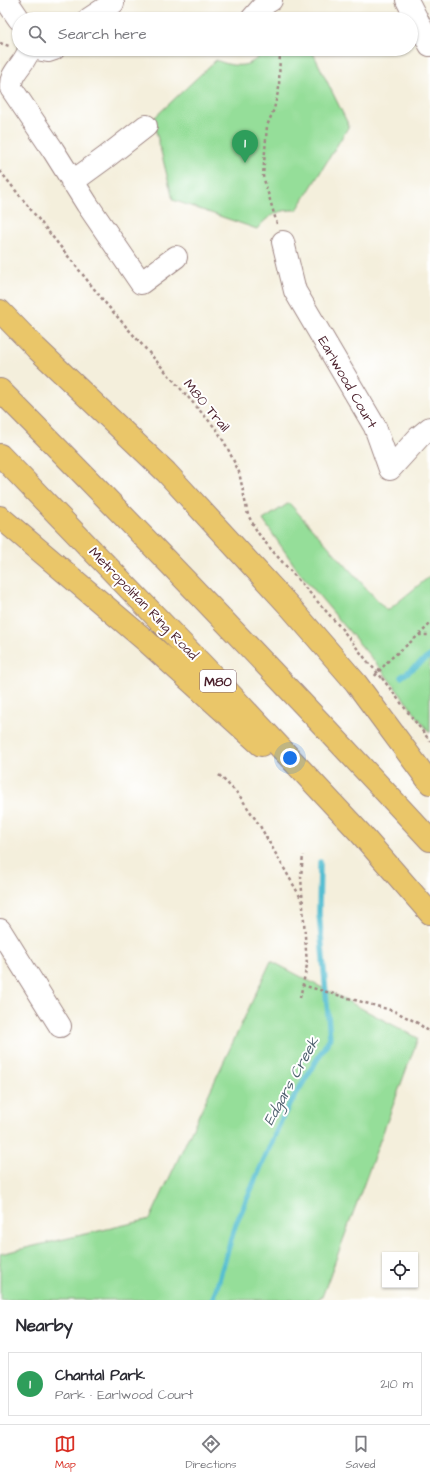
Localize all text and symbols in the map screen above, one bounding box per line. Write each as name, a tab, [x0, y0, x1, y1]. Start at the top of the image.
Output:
search box	[12, 12, 418, 56]
icon: search	[26, 23, 48, 45]
text: Search here	[58, 24, 147, 45]
pin: 1	[232, 130, 258, 163]
street label: Earlwood Court	[313, 333, 382, 433]
street label: M80 Trail	[178, 375, 234, 436]
street label: Metropolitan Ring Road	[84, 543, 203, 665]
road number: M80	[200, 670, 236, 692]
your location	[280, 748, 300, 768]
water label: Edgars Creek	[258, 1033, 326, 1130]
map controls	[382, 1252, 418, 1288]
button: locate	[382, 1252, 418, 1288]
text: Nearby	[16, 1314, 73, 1338]
text: Chantal Park	[55, 1365, 145, 1386]
text: 1	[29, 1375, 31, 1393]
text: 210 m	[380, 1375, 413, 1393]
text: Park · Earlwood Court	[55, 1386, 193, 1404]
tab: Map	[54, 1433, 76, 1472]
tab: Directions	[185, 1433, 237, 1472]
tab: Saved	[346, 1433, 376, 1472]

